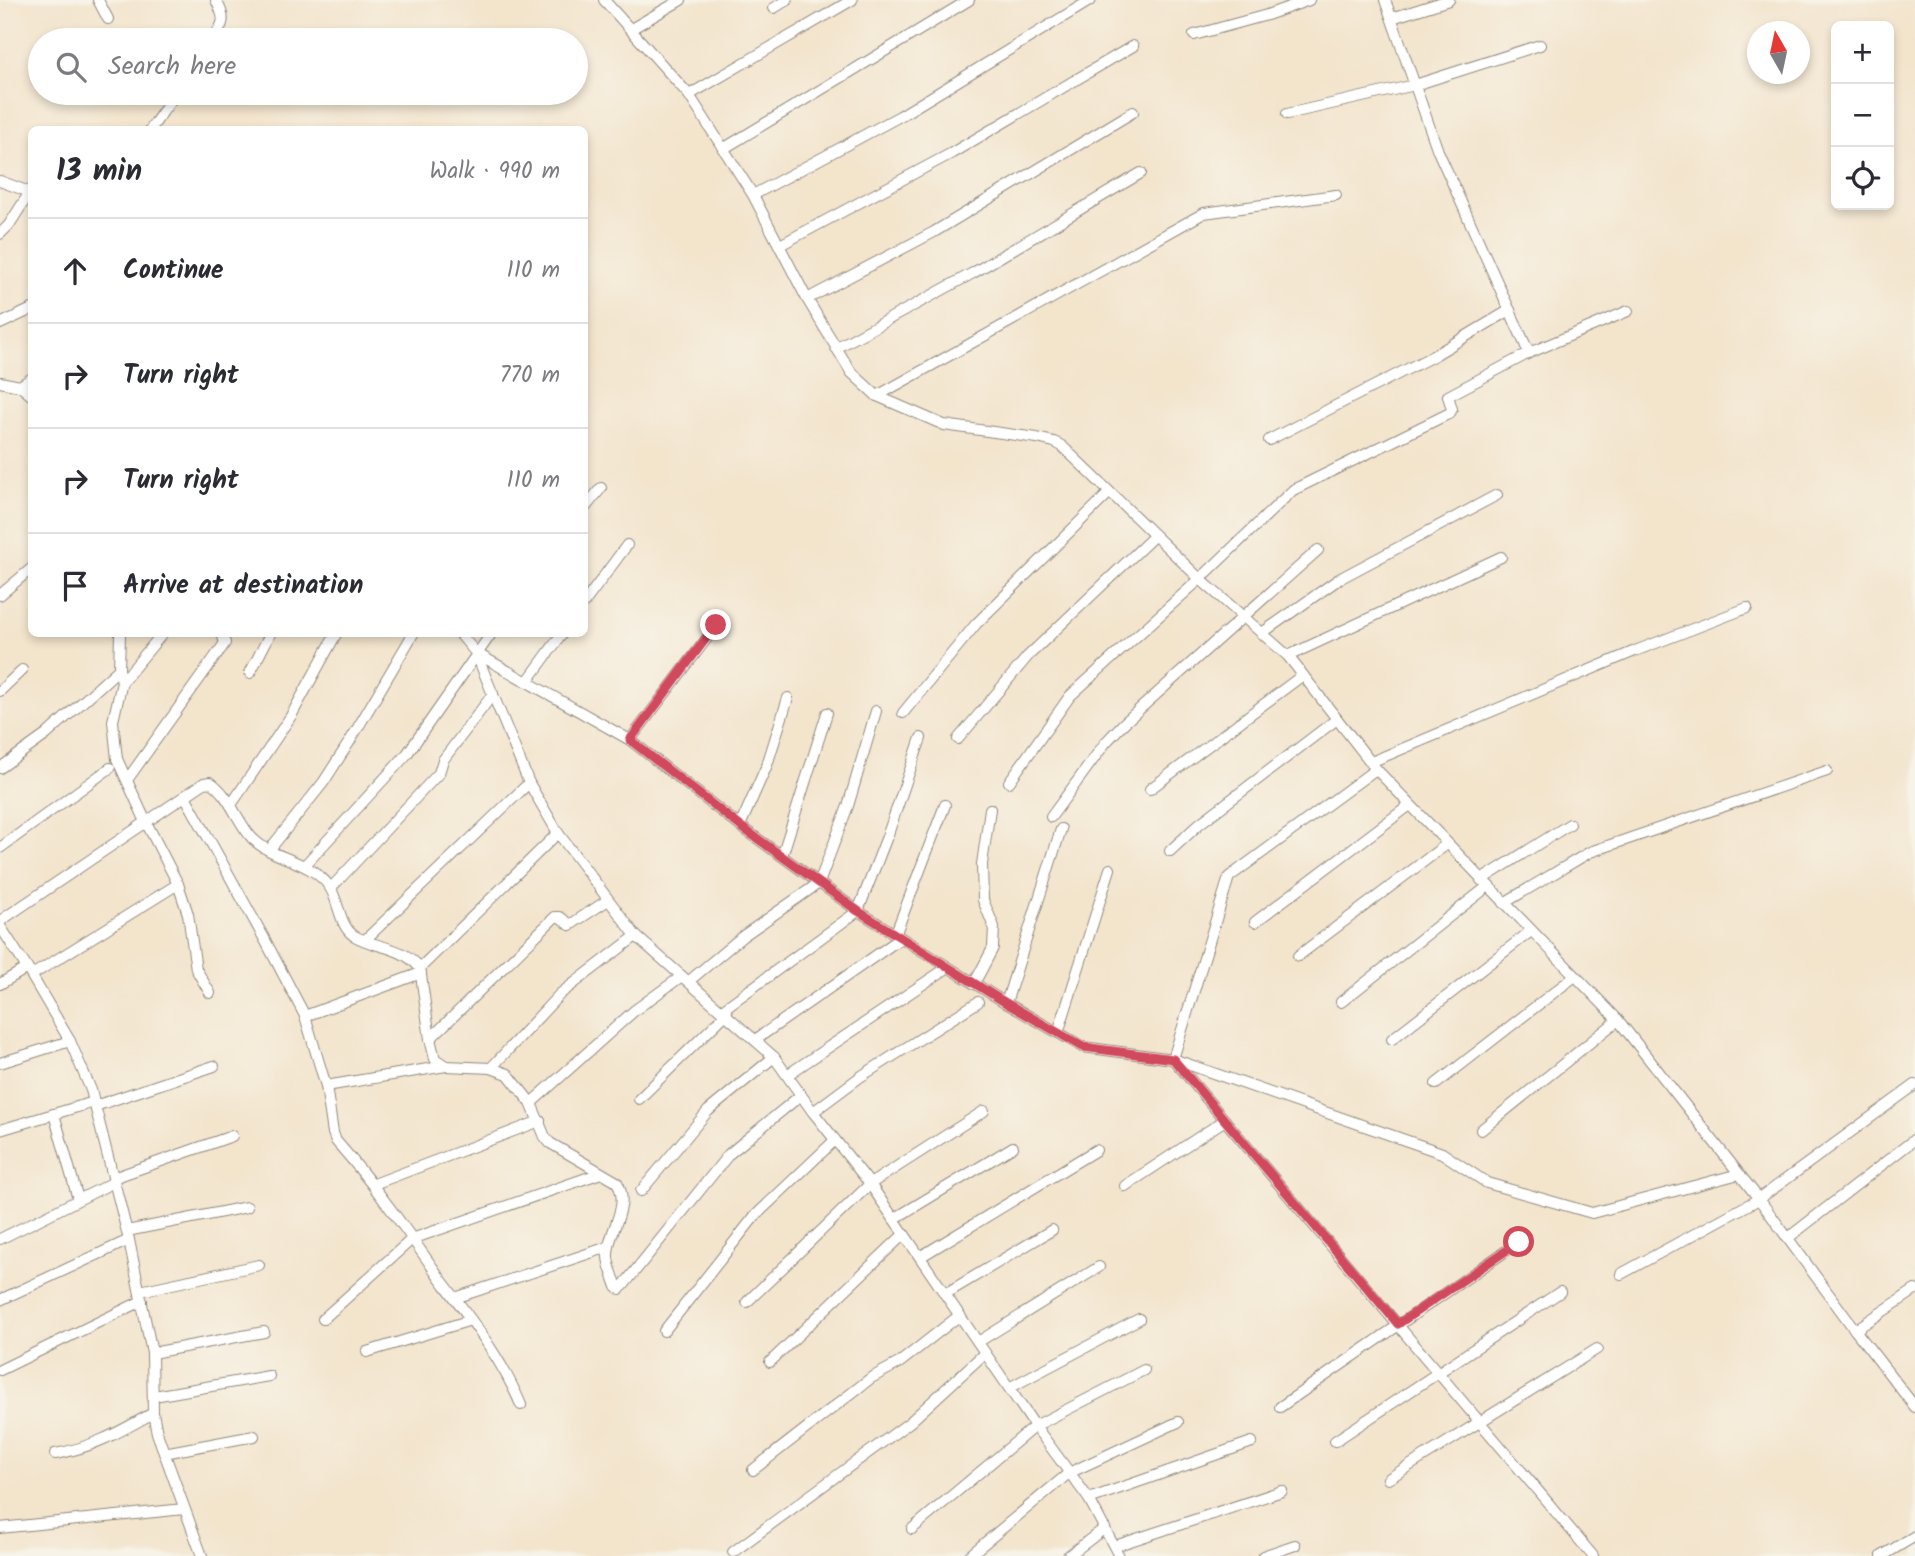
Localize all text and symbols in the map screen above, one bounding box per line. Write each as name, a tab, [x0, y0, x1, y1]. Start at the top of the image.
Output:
north arrow	[1747, 21, 1810, 84]
map controls	[1831, 21, 1894, 210]
button: +	[1831, 21, 1894, 84]
search box	[28, 28, 588, 105]
text: Search here	[108, 46, 236, 88]
icon: search	[52, 48, 90, 86]
button: −	[1831, 84, 1894, 147]
button: locate	[1831, 147, 1894, 210]
text: 13 min	[56, 148, 142, 196]
text: Walk · 990 m	[429, 154, 560, 190]
text: Continue	[123, 250, 224, 292]
icon: ahead	[56, 252, 94, 290]
text: 110 m	[507, 253, 560, 289]
text: Turn right	[123, 355, 239, 397]
icon: right	[56, 357, 94, 395]
text: 770 m	[500, 358, 560, 394]
text: Turn right	[123, 460, 239, 502]
icon: right	[56, 462, 94, 500]
text: 110 m	[507, 463, 560, 499]
text: Arrive at destination	[123, 565, 363, 607]
icon: arrive	[56, 567, 94, 605]
route end	[700, 609, 731, 640]
route start	[1503, 1226, 1534, 1257]

